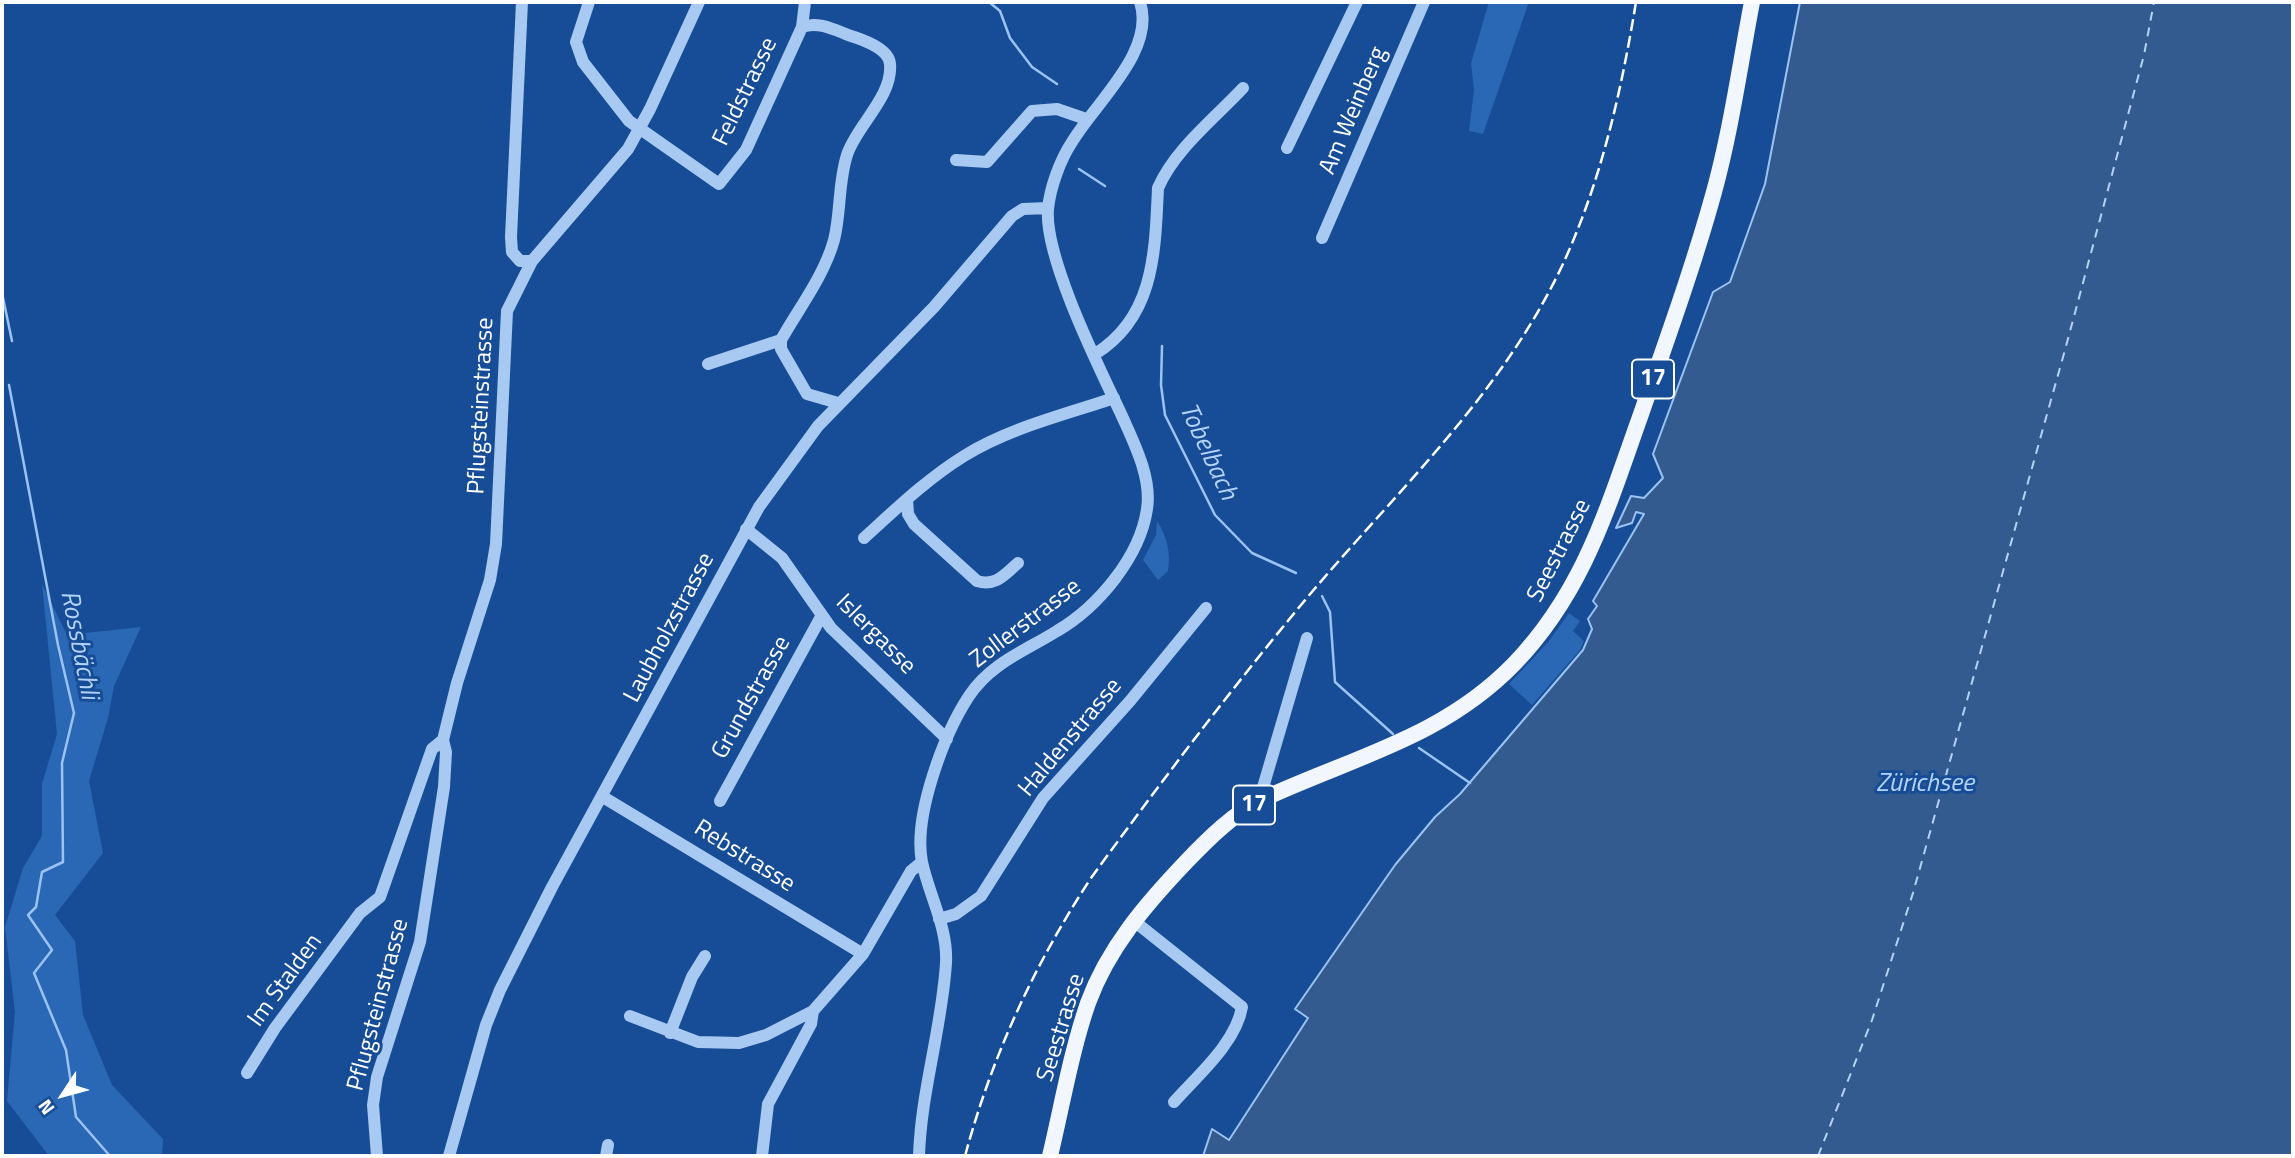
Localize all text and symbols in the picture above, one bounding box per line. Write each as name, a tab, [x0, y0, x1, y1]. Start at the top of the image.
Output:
street label: Feldstrasse	[707, 33, 785, 151]
street label: Am Weinberg	[1314, 43, 1394, 179]
street label: Pflugsteinstrasse	[463, 317, 501, 495]
road number: 17	[1632, 360, 1674, 398]
water label: Tobelbach	[1171, 399, 1243, 505]
street label: Seestrasse	[1522, 495, 1598, 607]
street label: Laubholzstrasse	[618, 548, 722, 708]
street label: Zollerstrasse	[965, 573, 1087, 675]
water label: Rossbächli	[52, 588, 104, 702]
street label: Islergasse	[829, 589, 921, 681]
street label: Grundstrasse	[706, 632, 798, 764]
street label: Haldenstrasse	[1013, 673, 1129, 803]
water label: Zürichsee	[1876, 769, 1974, 801]
road number: 17	[1233, 786, 1275, 824]
street label: Rebstrasse	[688, 815, 800, 899]
street label: Pflugsteinstrasse	[342, 916, 416, 1094]
street label: Im Stalden	[243, 929, 329, 1033]
street label: Seestrasse	[1032, 970, 1092, 1086]
north arrow	[28, 1060, 98, 1130]
text: N	[30, 1094, 61, 1121]

